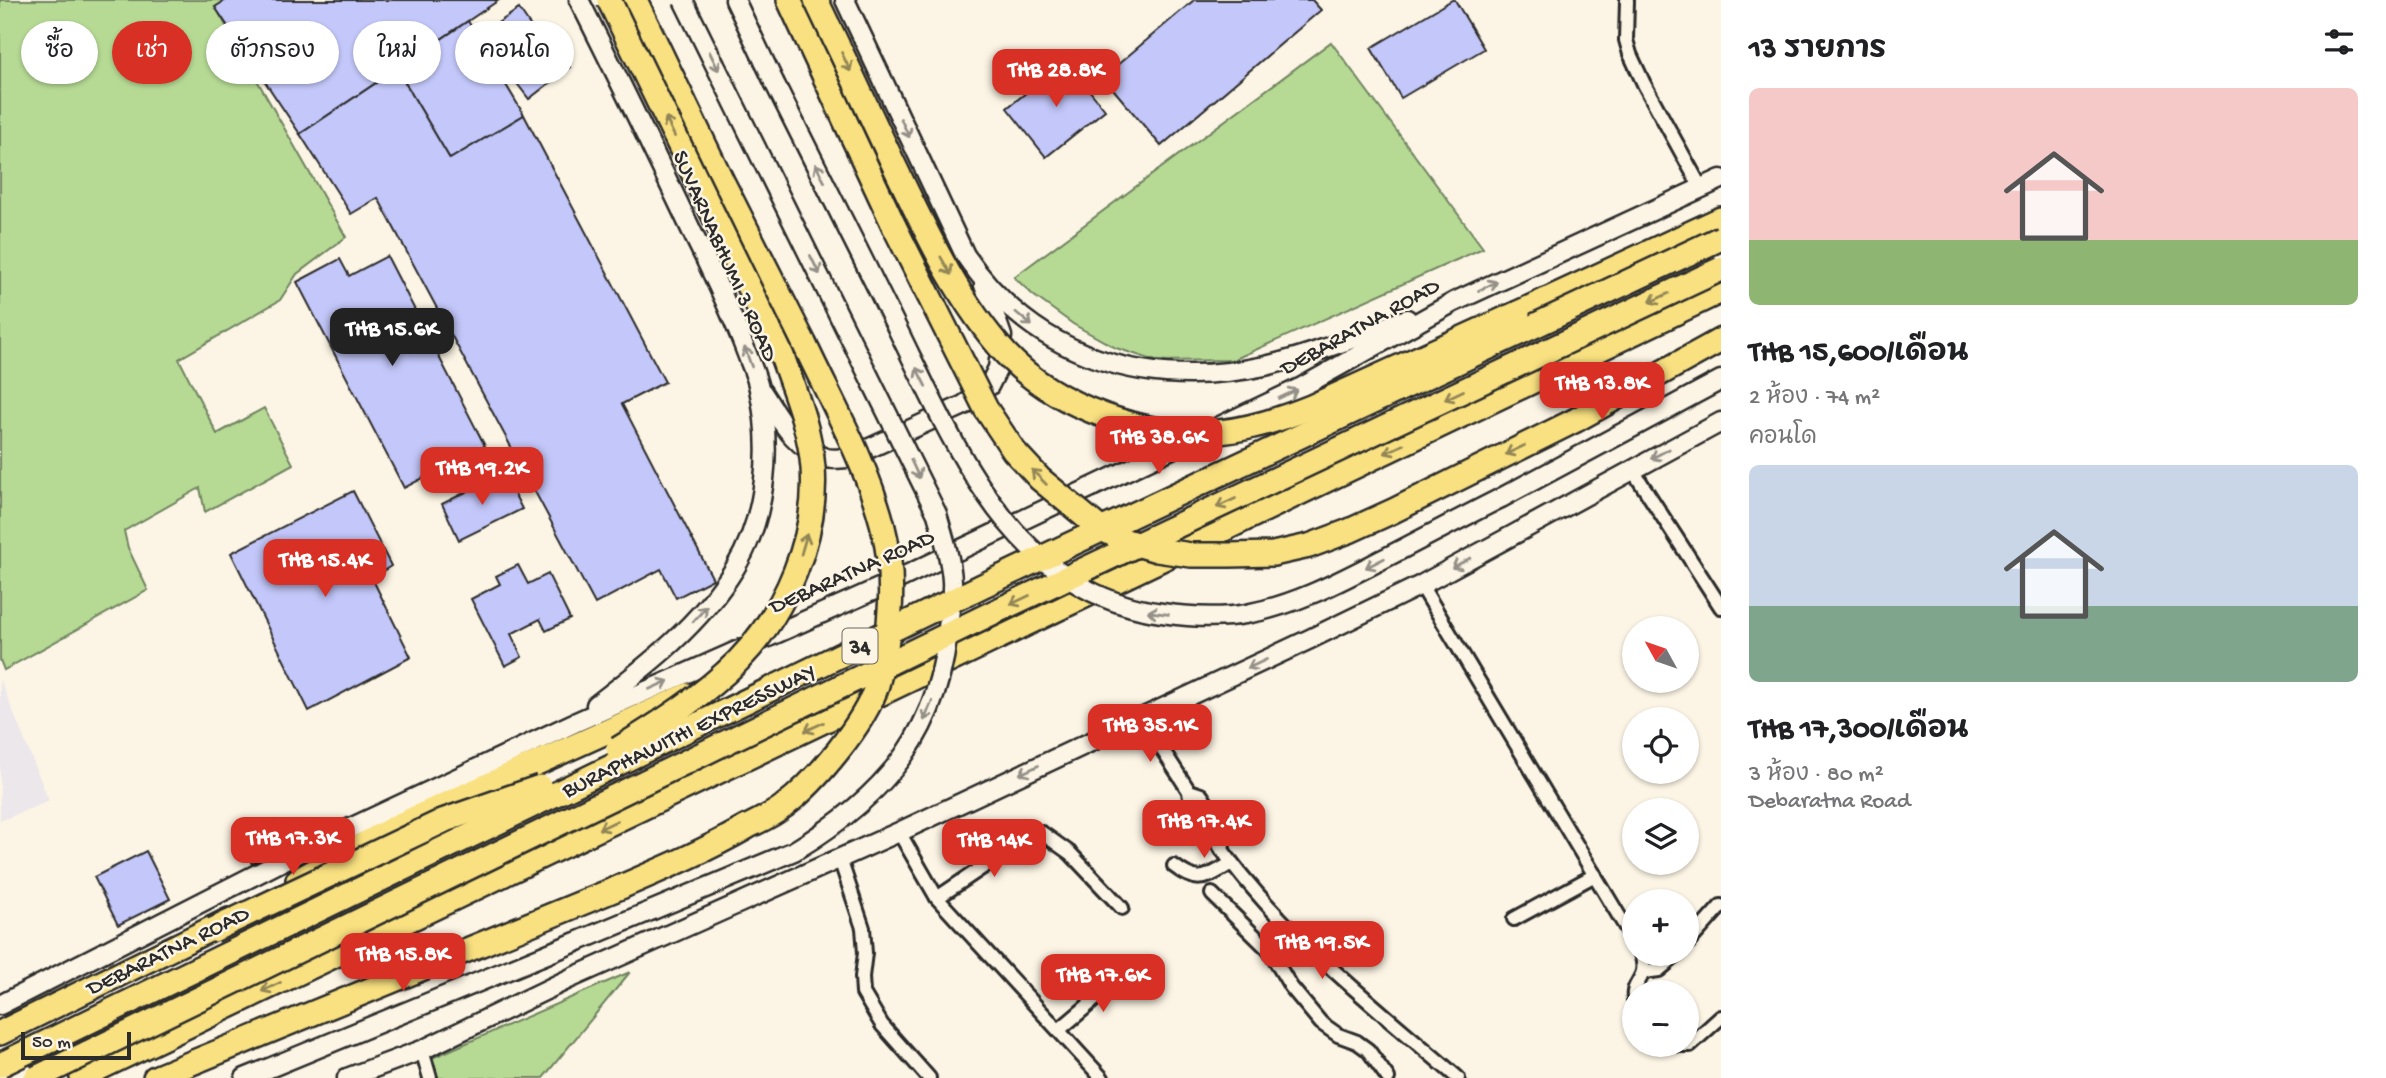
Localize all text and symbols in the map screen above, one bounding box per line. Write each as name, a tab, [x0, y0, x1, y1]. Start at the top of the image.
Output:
chip: ซื้อ	[21, 21, 98, 84]
chip: เช่า	[112, 21, 192, 84]
chip: ตัวกรอง	[206, 21, 339, 84]
chip: ใหม่	[353, 21, 441, 84]
chip: คอนโด	[455, 21, 574, 84]
icon: filters	[2320, 23, 2358, 61]
text: 13 รายการ	[1749, 34, 1886, 69]
one-way arrow	[707, 50, 721, 71]
pin: THB 28.8K	[976, 50, 1136, 109]
one-way arrow	[839, 51, 853, 72]
text: THB 28.8K	[1008, 58, 1104, 85]
one-way arrow	[663, 117, 677, 138]
one-way arrow	[899, 117, 912, 138]
icon: home	[1991, 133, 2117, 259]
street label: SUVARNABHUMI 3 ROAD	[665, 147, 783, 367]
one-way arrow	[812, 163, 826, 184]
one-way arrow	[808, 254, 822, 275]
one-way arrow	[940, 255, 953, 276]
street label: DEBARATNA ROAD	[1275, 273, 1446, 384]
one-way arrow	[1477, 279, 1498, 293]
one-way arrow	[1649, 291, 1670, 305]
pin: THB 15.6K	[312, 308, 472, 368]
one-way arrow	[1015, 311, 1033, 327]
text: THB 15.6K	[346, 317, 438, 344]
text: THB 15,600/เดือน	[1749, 337, 1968, 372]
one-way arrow	[741, 347, 753, 369]
pin: THB 13.8K	[1522, 362, 1682, 422]
one-way arrow	[914, 367, 928, 388]
text: THB 13.8K	[1556, 371, 1648, 398]
text: 2 ห้อง · 74 m²	[1749, 385, 1880, 412]
one-way arrow	[1277, 386, 1298, 400]
one-way arrow	[1444, 389, 1465, 402]
pin: THB 38.6K	[1079, 416, 1239, 476]
text: THB 38.6K	[1111, 425, 1207, 452]
text: คอนโด	[1749, 425, 1817, 452]
one-way arrow	[1384, 442, 1405, 456]
one-way arrow	[1505, 444, 1526, 458]
one-way arrow	[1651, 447, 1671, 461]
pin: THB 19.2K	[402, 448, 562, 507]
text: THB 19.2K	[436, 456, 528, 483]
one-way arrow	[909, 458, 923, 479]
one-way arrow	[1031, 469, 1048, 486]
one-way arrow	[1216, 496, 1237, 510]
icon: home	[1991, 511, 2117, 637]
street label: DEBARATNA ROAD	[764, 524, 940, 622]
one-way arrow	[799, 533, 812, 555]
pin: THB 15.4K	[245, 540, 405, 599]
text: THB 15.4K	[279, 548, 371, 575]
one-way arrow	[1365, 557, 1385, 571]
one-way arrow	[1451, 557, 1472, 570]
one-way arrow	[1010, 594, 1031, 607]
one-way arrow	[692, 605, 708, 623]
one-way arrow	[1147, 606, 1170, 619]
north arrow	[1622, 616, 1699, 693]
map controls	[1622, 616, 1699, 1057]
road number: 34	[842, 628, 878, 664]
one-way arrow	[1247, 657, 1268, 671]
street label: BURAPHAWITHI EXPRESSWAY	[557, 659, 821, 806]
one-way arrow	[648, 678, 669, 691]
one-way arrow	[920, 699, 933, 721]
pin: THB 35.1K	[1070, 704, 1230, 764]
button: locate	[1622, 707, 1699, 784]
text: THB 35.1K	[1104, 713, 1196, 740]
text: THB 17,300/เดือน	[1749, 714, 1969, 749]
one-way arrow	[803, 721, 825, 734]
text: 3 ห้อง · 80 m²	[1749, 762, 1884, 789]
one-way arrow	[1018, 764, 1040, 777]
text: Debaratna Road	[1749, 789, 1910, 816]
button: layers	[1622, 798, 1699, 875]
pin: THB 17.4K	[1124, 800, 1284, 860]
text: THB 17.4K	[1158, 809, 1250, 836]
pin: THB 17.3K	[213, 818, 373, 877]
one-way arrow	[598, 819, 619, 832]
pin: THB 14K	[929, 820, 1059, 879]
text: THB 17.3K	[247, 826, 339, 853]
text: THB 14K	[958, 828, 1030, 855]
button: +	[1622, 889, 1699, 966]
street label: DEBARATNA ROAD	[81, 901, 255, 1004]
pin: THB 19.5K	[1242, 922, 1402, 981]
text: THB 19.5K	[1276, 930, 1368, 957]
pin: THB 15.8K	[323, 934, 483, 993]
text: THB 15.8K	[356, 942, 450, 969]
pin: THB 17.6K	[1023, 954, 1183, 1014]
text: THB 17.6K	[1057, 963, 1149, 990]
button: −	[1622, 980, 1699, 1057]
one-way arrow	[261, 981, 282, 994]
scale bar	[21, 1029, 131, 1061]
text: 50 m	[32, 1032, 71, 1055]

